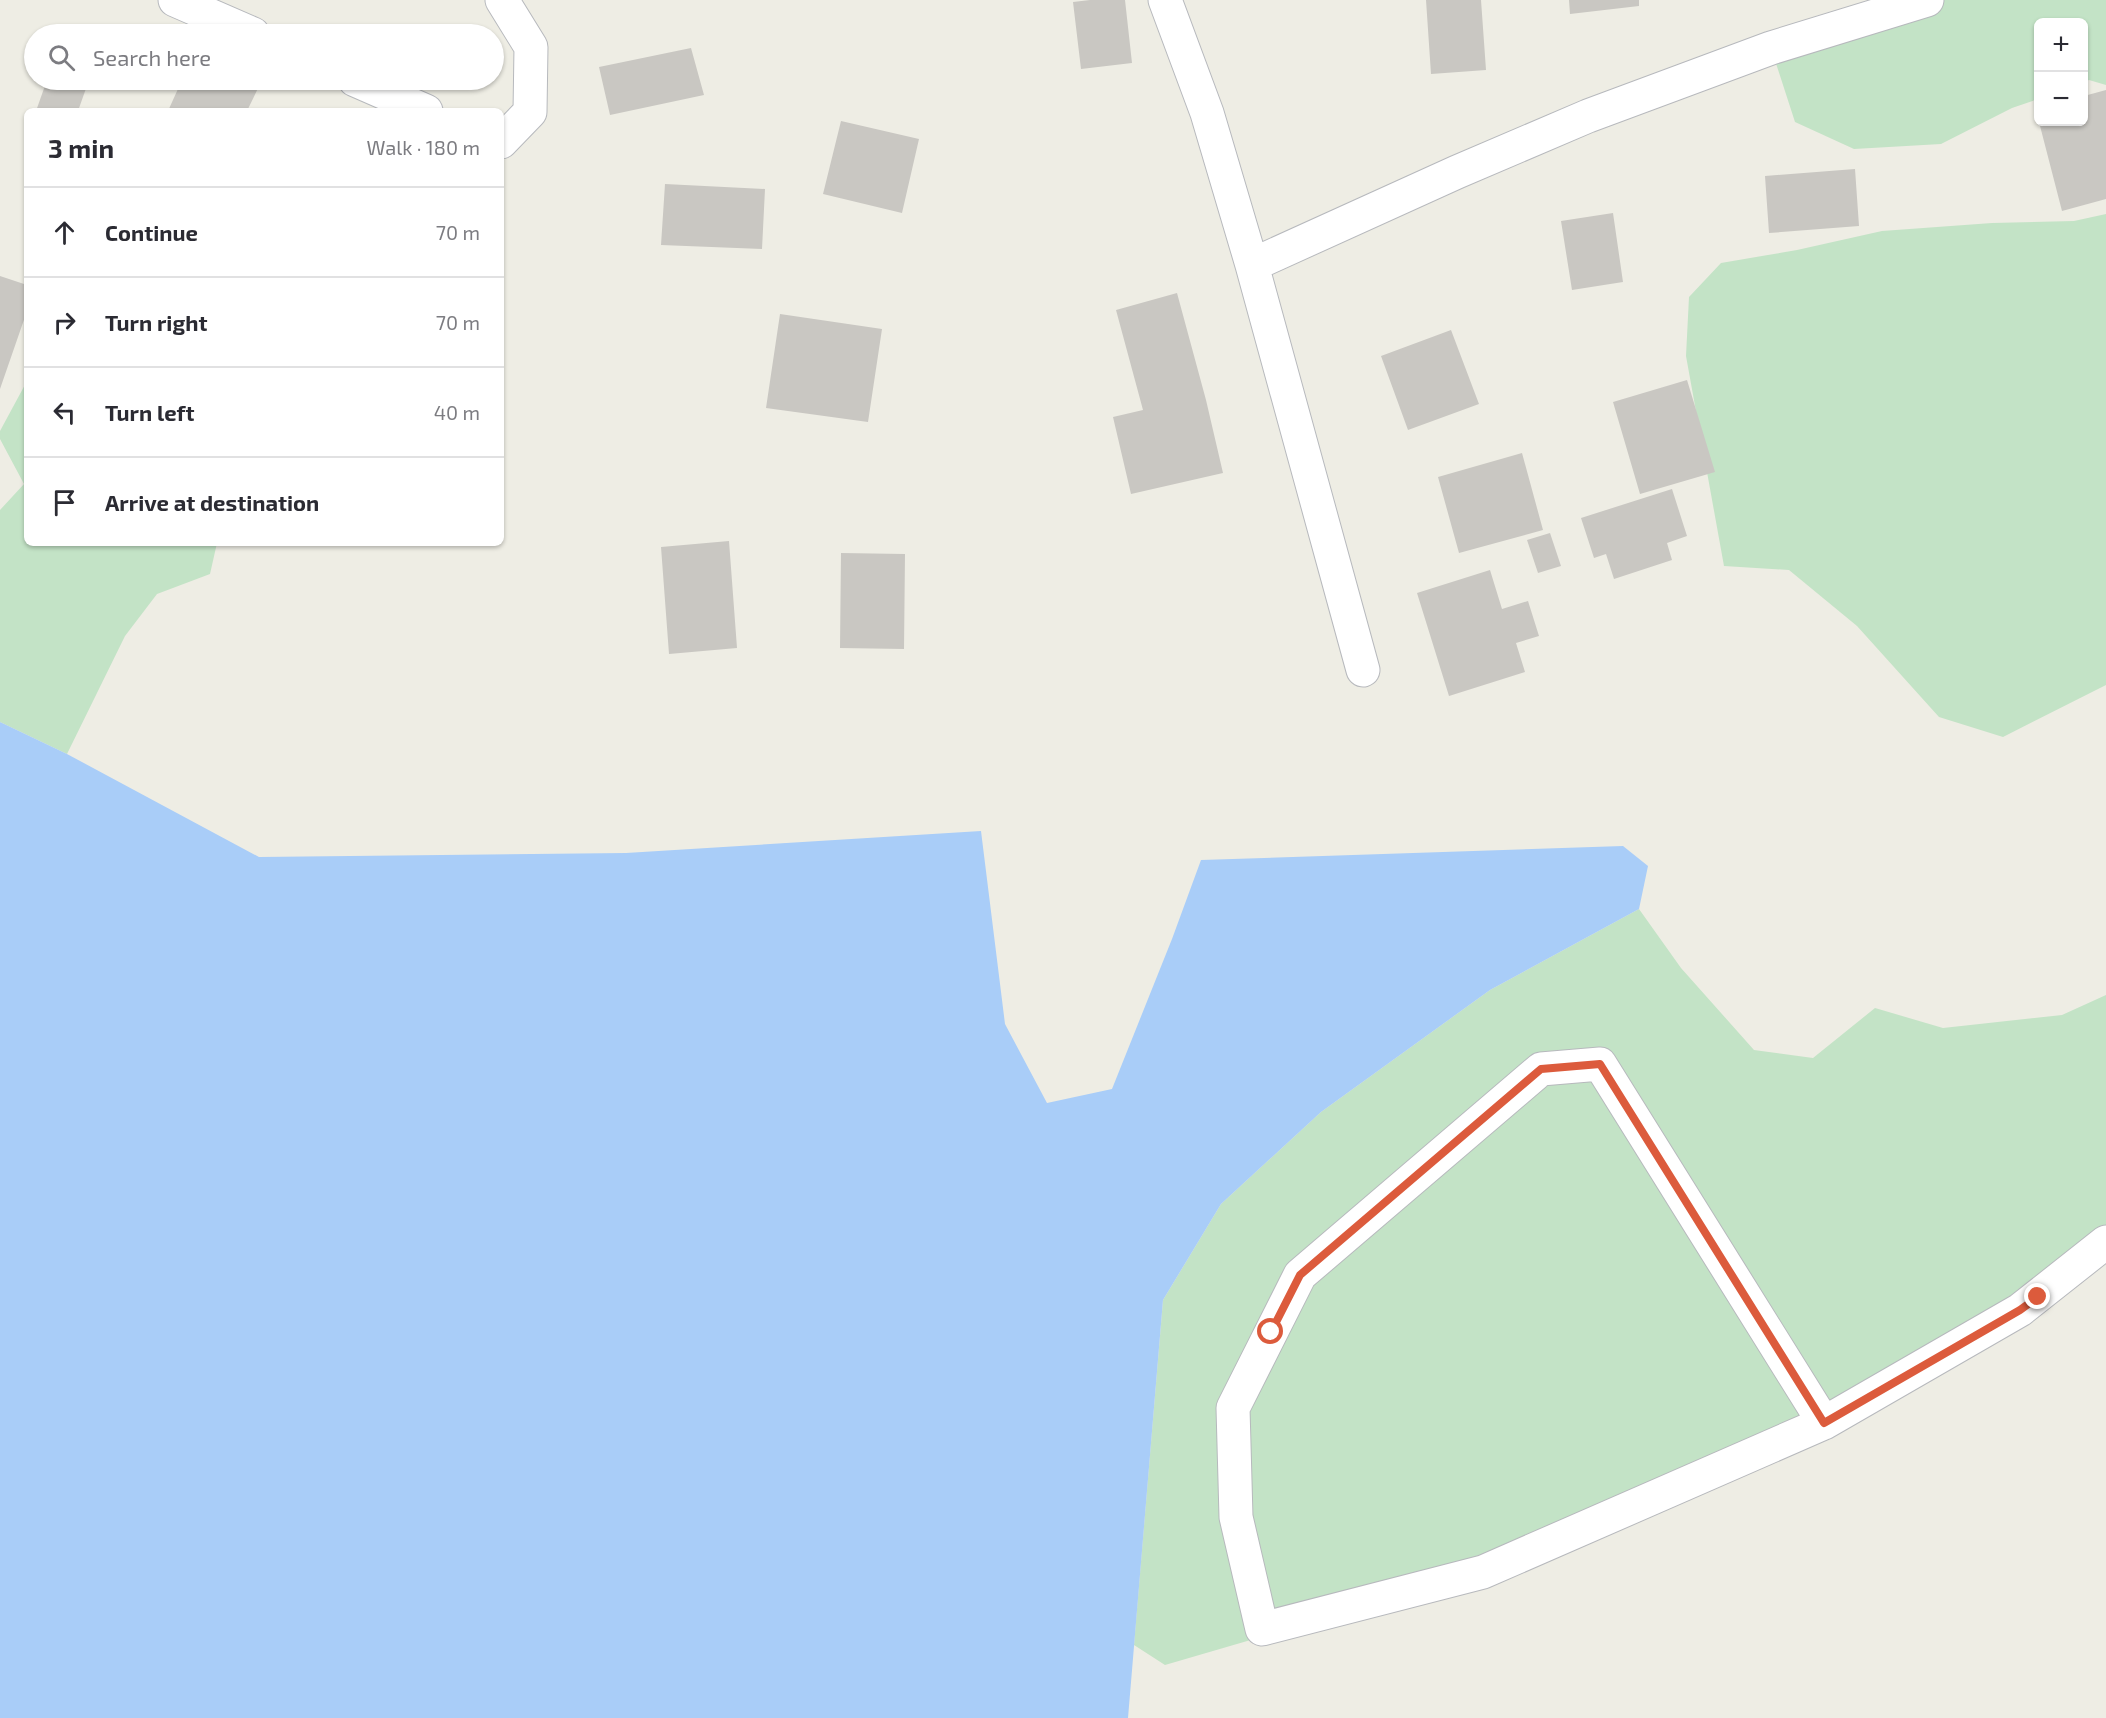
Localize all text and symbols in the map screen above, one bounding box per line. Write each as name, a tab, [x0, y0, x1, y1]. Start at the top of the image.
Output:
map controls	[2034, 18, 2088, 126]
button: +	[2034, 18, 2088, 72]
search box	[24, 24, 504, 90]
icon: search	[45, 41, 78, 74]
text: Search here	[93, 44, 211, 70]
button: −	[2034, 72, 2088, 126]
text: 3 min	[48, 132, 114, 163]
text: Walk · 180 m	[367, 135, 480, 159]
icon: ahead	[48, 216, 81, 249]
text: Continue	[105, 219, 198, 245]
text: 70 m	[436, 220, 480, 244]
icon: right	[48, 306, 81, 339]
text: Turn right	[105, 309, 207, 335]
text: 70 m	[436, 310, 480, 334]
icon: left	[48, 396, 81, 429]
text: Turn left	[105, 399, 194, 425]
text: 40 m	[434, 400, 480, 424]
icon: arrive	[48, 486, 81, 519]
text: Arrive at destination	[105, 489, 319, 515]
route end	[2024, 1283, 2050, 1309]
route start	[1257, 1318, 1283, 1344]

